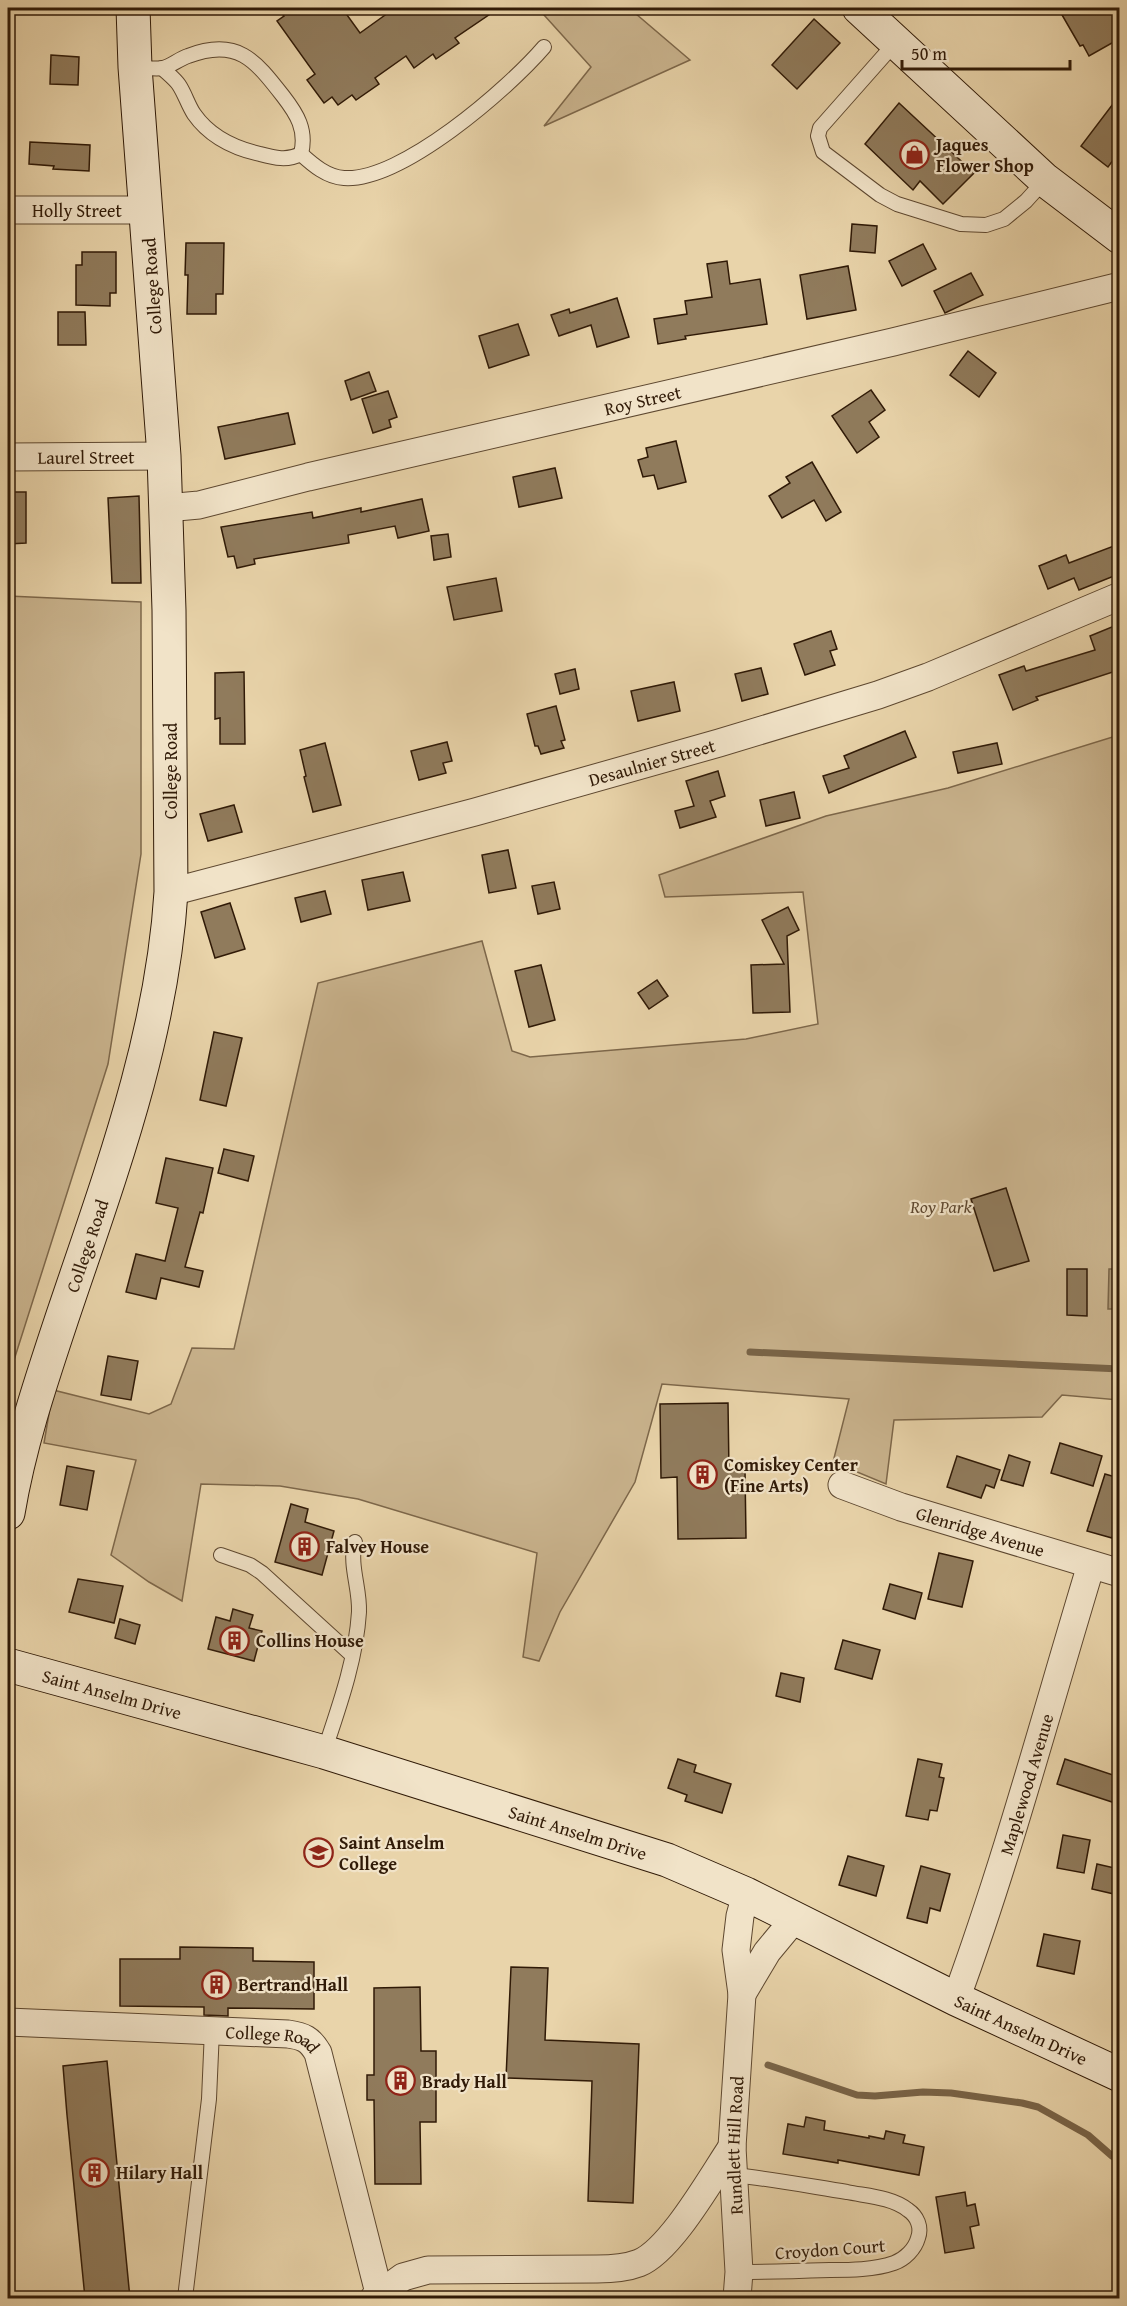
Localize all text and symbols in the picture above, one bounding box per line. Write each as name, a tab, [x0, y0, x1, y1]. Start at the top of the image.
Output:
scale bar	[902, 33, 1070, 71]
text: 50 m	[911, 40, 947, 67]
place label: Jaques Flower Shop	[933, 131, 1034, 179]
shop icon: Jaques Flower Shop	[899, 138, 931, 170]
street label: Holly Street	[32, 197, 123, 224]
street label: College Road	[135, 237, 169, 335]
street label: Roy Street	[601, 378, 684, 422]
street label: Laurel Street	[37, 443, 135, 470]
street label: College Road	[157, 722, 184, 819]
street label: Desaulnier Street	[585, 731, 719, 793]
park label: Roy Park	[909, 1193, 972, 1220]
street label: College Road	[58, 1195, 115, 1296]
place label: Comiskey Center (Fine Arts)	[724, 1451, 859, 1499]
building icon: Comiskey Center (Fine Arts)	[687, 1458, 719, 1490]
street label: Glenridge Avenue	[913, 1499, 1048, 1563]
building icon: Falvey House	[289, 1530, 321, 1562]
place label: Falvey House	[326, 1533, 429, 1560]
building icon: Collins House	[219, 1624, 251, 1656]
place label: Collins House	[256, 1627, 364, 1654]
street label: Saint Anselm Drive	[39, 1662, 185, 1726]
street label: Maplewood Avenue	[992, 1710, 1060, 1858]
street label: Saint Anselm Drive	[505, 1798, 651, 1866]
place label: Saint Anselm College	[339, 1829, 445, 1877]
school or university icon: Saint Anselm College	[302, 1836, 334, 1868]
building icon: Bertrand Hall	[201, 1968, 233, 2000]
place label: Bertrand Hall	[238, 1971, 349, 1998]
street label: Saint Anselm Drive	[950, 1987, 1092, 2072]
street label: College Road	[225, 2018, 327, 2059]
building icon: Brady Hall	[385, 2065, 417, 2097]
place label: Brady Hall	[422, 2068, 507, 2095]
street label: Rundlett Hill Road	[718, 2075, 750, 2215]
building icon: Hilary Hall	[79, 2156, 111, 2188]
place label: Hilary Hall	[116, 2159, 204, 2186]
street label: Croydon Court	[774, 2232, 887, 2266]

